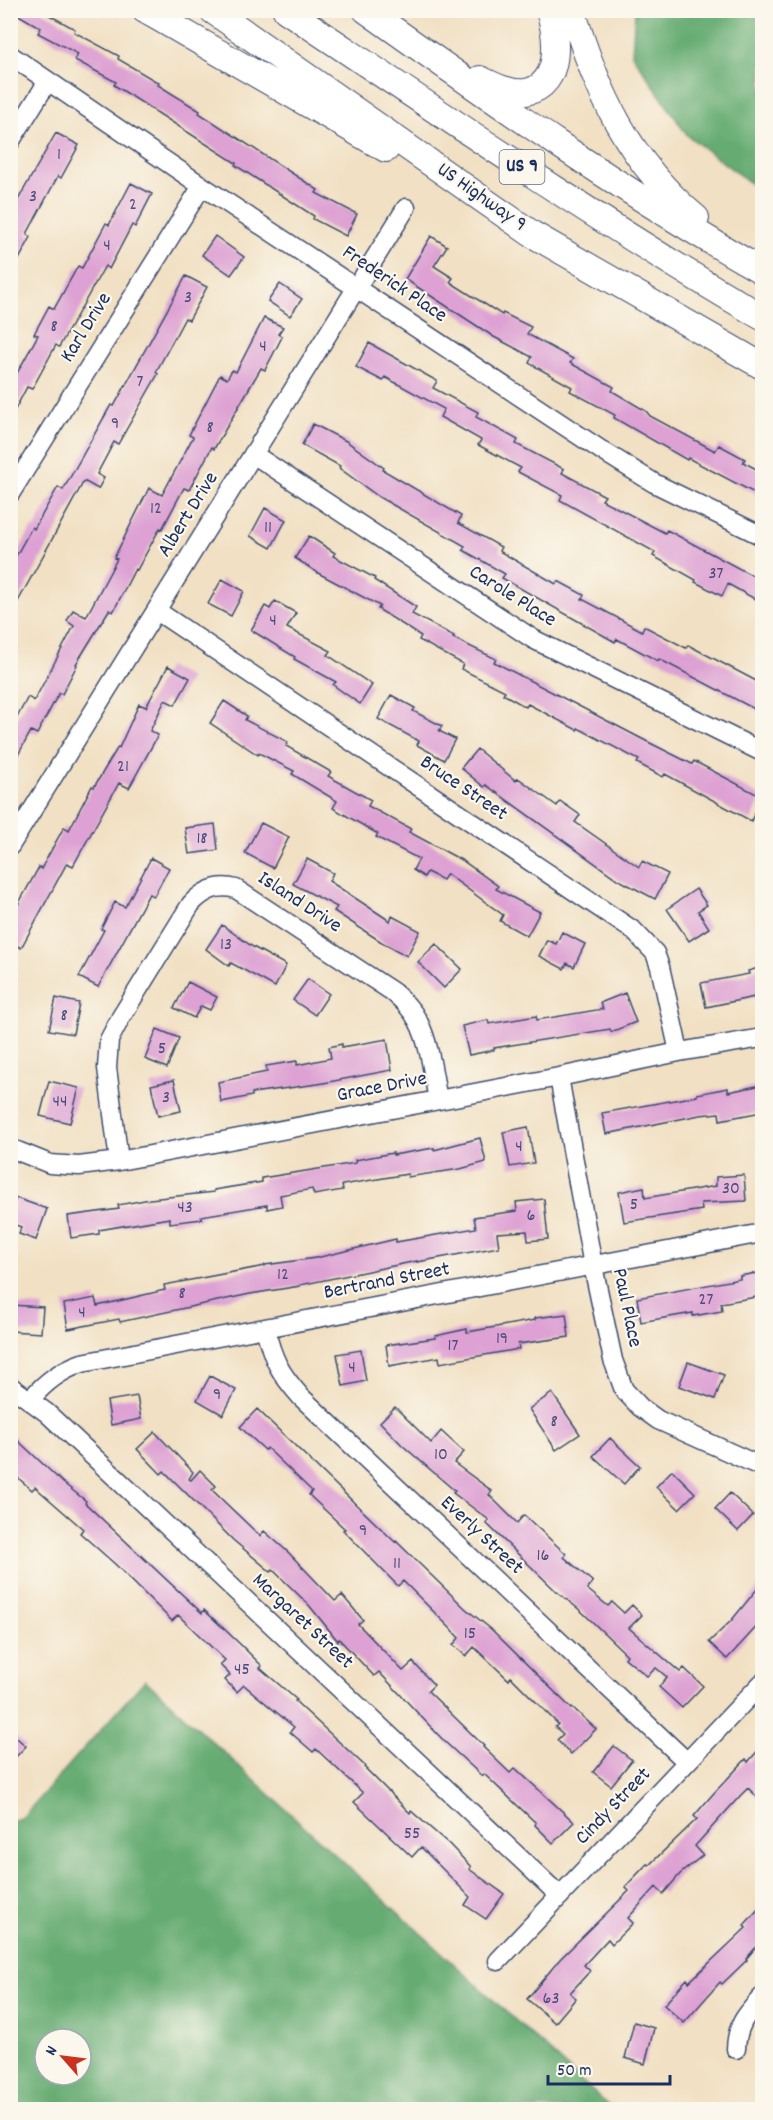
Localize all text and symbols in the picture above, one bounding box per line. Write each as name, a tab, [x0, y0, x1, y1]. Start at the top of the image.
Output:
house number: 1	[57, 143, 61, 168]
road number: US 9	[500, 150, 544, 184]
street label: US Highway 9	[430, 156, 532, 240]
house number: 3	[29, 185, 37, 210]
house number: 2	[129, 193, 137, 218]
house number: 4	[103, 234, 111, 259]
street label: Frederick Place	[335, 239, 453, 331]
house number: 3	[184, 286, 192, 311]
street label: Karl Drive	[54, 287, 120, 369]
house number: 8	[50, 315, 58, 340]
house number: 4	[259, 335, 267, 360]
house number: 7	[137, 370, 144, 395]
house number: 9	[111, 412, 119, 437]
house number: 8	[206, 416, 214, 441]
street label: Albert Drive	[151, 467, 227, 563]
house number: 12	[150, 497, 162, 522]
house number: 11	[264, 516, 272, 541]
street label: Carole Place	[462, 558, 562, 636]
house number: 37	[709, 562, 724, 587]
house number: 4	[269, 609, 277, 634]
street label: Bruce Street	[413, 749, 513, 830]
house number: 21	[117, 755, 129, 780]
house number: 18	[196, 827, 208, 852]
street label: Island Drive	[251, 865, 347, 941]
house number: 13	[220, 933, 232, 958]
house number: 8	[60, 1004, 68, 1029]
house number: 5	[158, 1037, 166, 1062]
street label: Grace Drive	[334, 1065, 430, 1111]
house number: 3	[162, 1086, 170, 1111]
house number: 44	[53, 1090, 67, 1115]
house number: 4	[515, 1135, 523, 1160]
house number: 30	[722, 1177, 740, 1202]
house number: 5	[630, 1193, 638, 1218]
house number: 43	[177, 1196, 193, 1221]
house number: 6	[527, 1204, 535, 1229]
street label: Bertrand Street	[321, 1255, 453, 1309]
house number: 12	[277, 1263, 289, 1288]
street label: Paul Place	[603, 1266, 649, 1350]
house number: 8	[178, 1282, 186, 1307]
house number: 27	[699, 1288, 713, 1313]
house number: 4	[78, 1301, 86, 1326]
house number: 19	[496, 1327, 508, 1352]
house number: 17	[448, 1334, 459, 1359]
house number: 4	[348, 1356, 356, 1381]
house number: 9	[213, 1383, 221, 1408]
house number: 8	[550, 1410, 558, 1435]
house number: 10	[434, 1443, 448, 1468]
street label: Everly Street	[432, 1489, 530, 1583]
house number: 9	[359, 1519, 367, 1544]
house number: 16	[537, 1544, 549, 1569]
house number: 11	[393, 1552, 401, 1577]
street label: Margaret Street	[244, 1567, 360, 1677]
house number: 15	[464, 1622, 476, 1647]
house number: 45	[234, 1658, 250, 1683]
street label: Cindy Street	[569, 1761, 659, 1853]
house number: 55	[404, 1822, 420, 1847]
house number: 63	[543, 1987, 559, 2012]
north arrow	[33, 2027, 93, 2087]
text: N	[40, 2042, 64, 2060]
scale bar	[548, 2048, 670, 2086]
text: 50 m	[557, 2059, 592, 2084]

